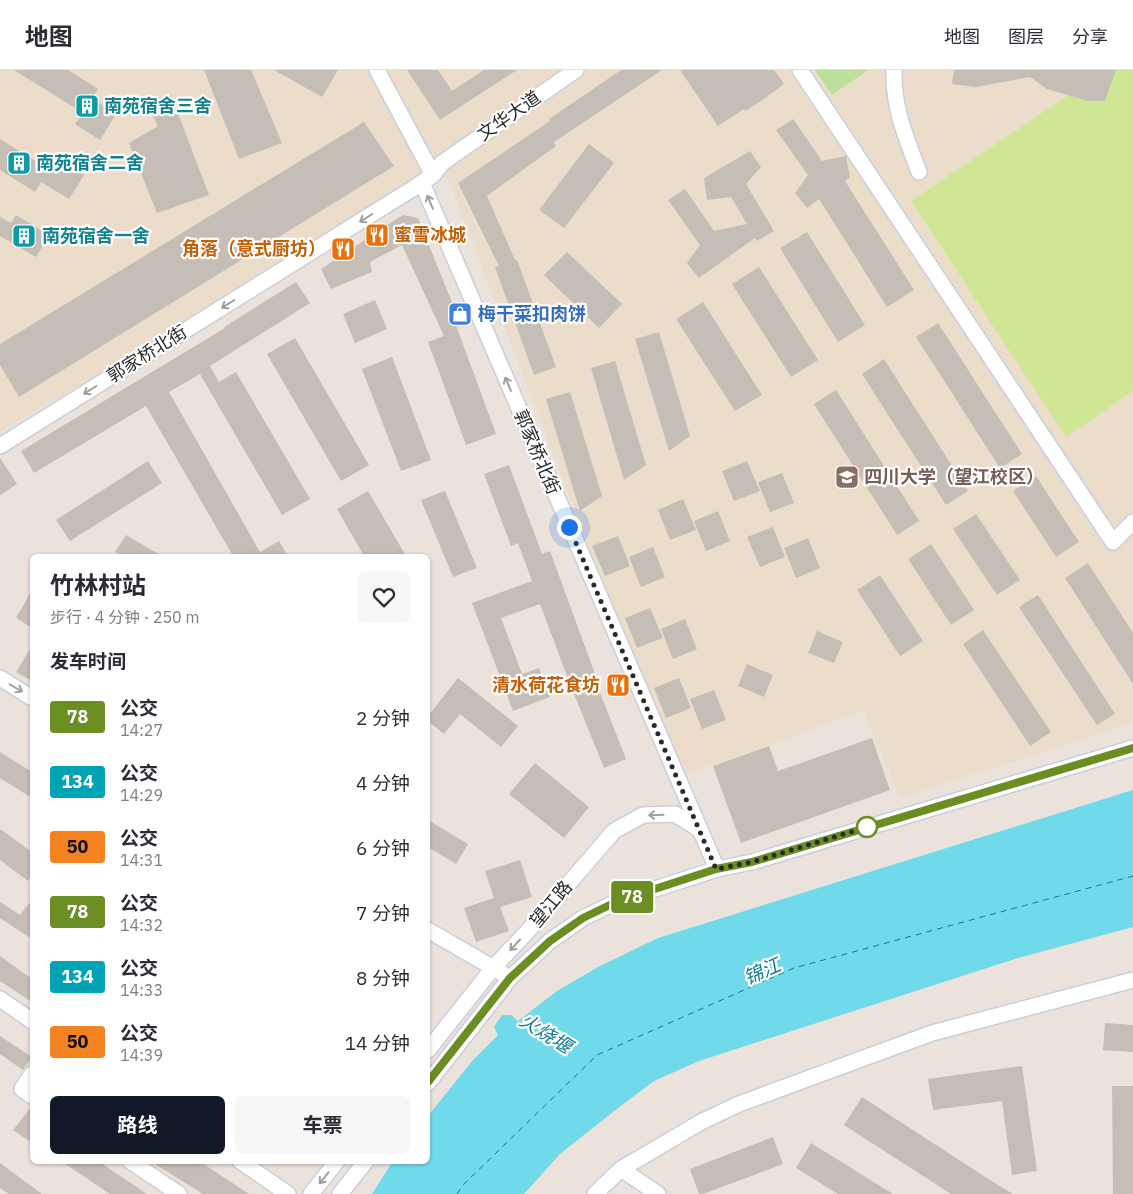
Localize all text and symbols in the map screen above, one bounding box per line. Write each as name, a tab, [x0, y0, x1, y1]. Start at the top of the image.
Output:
text: 地图	[25, 20, 73, 52]
text: 地图	[944, 25, 980, 48]
text: 图层	[1008, 25, 1044, 48]
text: 分享	[1072, 25, 1108, 48]
street label: 文华大道	[473, 86, 545, 146]
building icon: 南苑宿舍三舍	[74, 93, 100, 119]
place label: 南苑宿舍三舍	[104, 94, 212, 117]
building icon: 南苑宿舍二舍	[6, 150, 32, 176]
place label: 南苑宿舍二舍	[36, 151, 144, 174]
one-way arrow	[425, 195, 434, 210]
one-way arrow	[359, 214, 373, 224]
restaurant icon: 蜜雪冰城	[364, 222, 390, 248]
building icon: 南苑宿舍一舍	[11, 223, 37, 249]
place label: 蜜雪冰城	[394, 223, 466, 246]
place label: 南苑宿舍一舍	[42, 224, 150, 247]
restaurant icon: 角落（意式厨坊）	[330, 236, 356, 262]
place label: 角落（意式厨坊）	[182, 237, 326, 260]
one-way arrow	[221, 300, 235, 310]
shop icon: 梅干菜扣肉饼	[447, 301, 473, 327]
place label: 梅干菜扣肉饼	[478, 302, 586, 325]
street label: 郭家桥北街	[102, 320, 191, 387]
one-way arrow	[502, 376, 511, 391]
one-way arrow	[83, 385, 97, 395]
street label: 郭家桥北街	[509, 406, 566, 498]
school or university icon: 四川大学（望江校区）	[834, 464, 860, 490]
place label: 四川大学（望江校区）	[864, 465, 1044, 488]
your location	[557, 515, 582, 540]
text: 竹林村站	[50, 569, 146, 601]
button: heart	[358, 571, 410, 623]
text: 步行 · 4 分钟 · 250 m	[50, 607, 199, 627]
text: 发车时间	[50, 649, 126, 673]
restaurant icon: 清水荷花食坊	[605, 672, 631, 698]
place label: 清水荷花食坊	[492, 673, 600, 696]
one-way arrow	[9, 683, 24, 693]
text: 公交	[120, 696, 158, 720]
text: 78	[67, 705, 88, 728]
text: 2 分钟	[356, 706, 410, 730]
text: 14:27	[120, 720, 163, 740]
text: 公交	[120, 761, 158, 785]
text: 134	[61, 770, 94, 793]
text: 4 分钟	[356, 771, 410, 795]
text: 14:29	[120, 785, 163, 805]
one-way arrow	[648, 810, 664, 819]
unlabelled marker	[856, 816, 878, 838]
text: 公交	[120, 826, 158, 850]
text: 50	[67, 835, 88, 858]
text: 6 分钟	[356, 836, 410, 860]
text: 14:31	[120, 850, 163, 870]
street label: 望江路	[524, 876, 577, 932]
line badge: 78	[610, 881, 654, 913]
text: 78	[621, 885, 643, 908]
text: 公交	[120, 891, 158, 915]
text: 78	[67, 900, 88, 923]
text: 7 分钟	[356, 901, 410, 925]
text: 14:32	[120, 915, 163, 935]
one-way arrow	[509, 939, 521, 952]
water label: 锦江	[740, 951, 786, 990]
text: 公交	[120, 956, 158, 980]
text: 134	[61, 965, 94, 988]
text: 8 分钟	[356, 966, 410, 990]
text: 14:33	[120, 980, 163, 1000]
water label: 火烧堰	[515, 1008, 579, 1060]
text: 公交	[120, 1021, 158, 1045]
text: 50	[67, 1030, 88, 1053]
text: 14 分钟	[345, 1031, 410, 1055]
text: 14:39	[120, 1045, 163, 1065]
button: 路线	[50, 1096, 225, 1154]
button: 车票	[235, 1096, 410, 1154]
one-way arrow	[318, 1171, 329, 1184]

